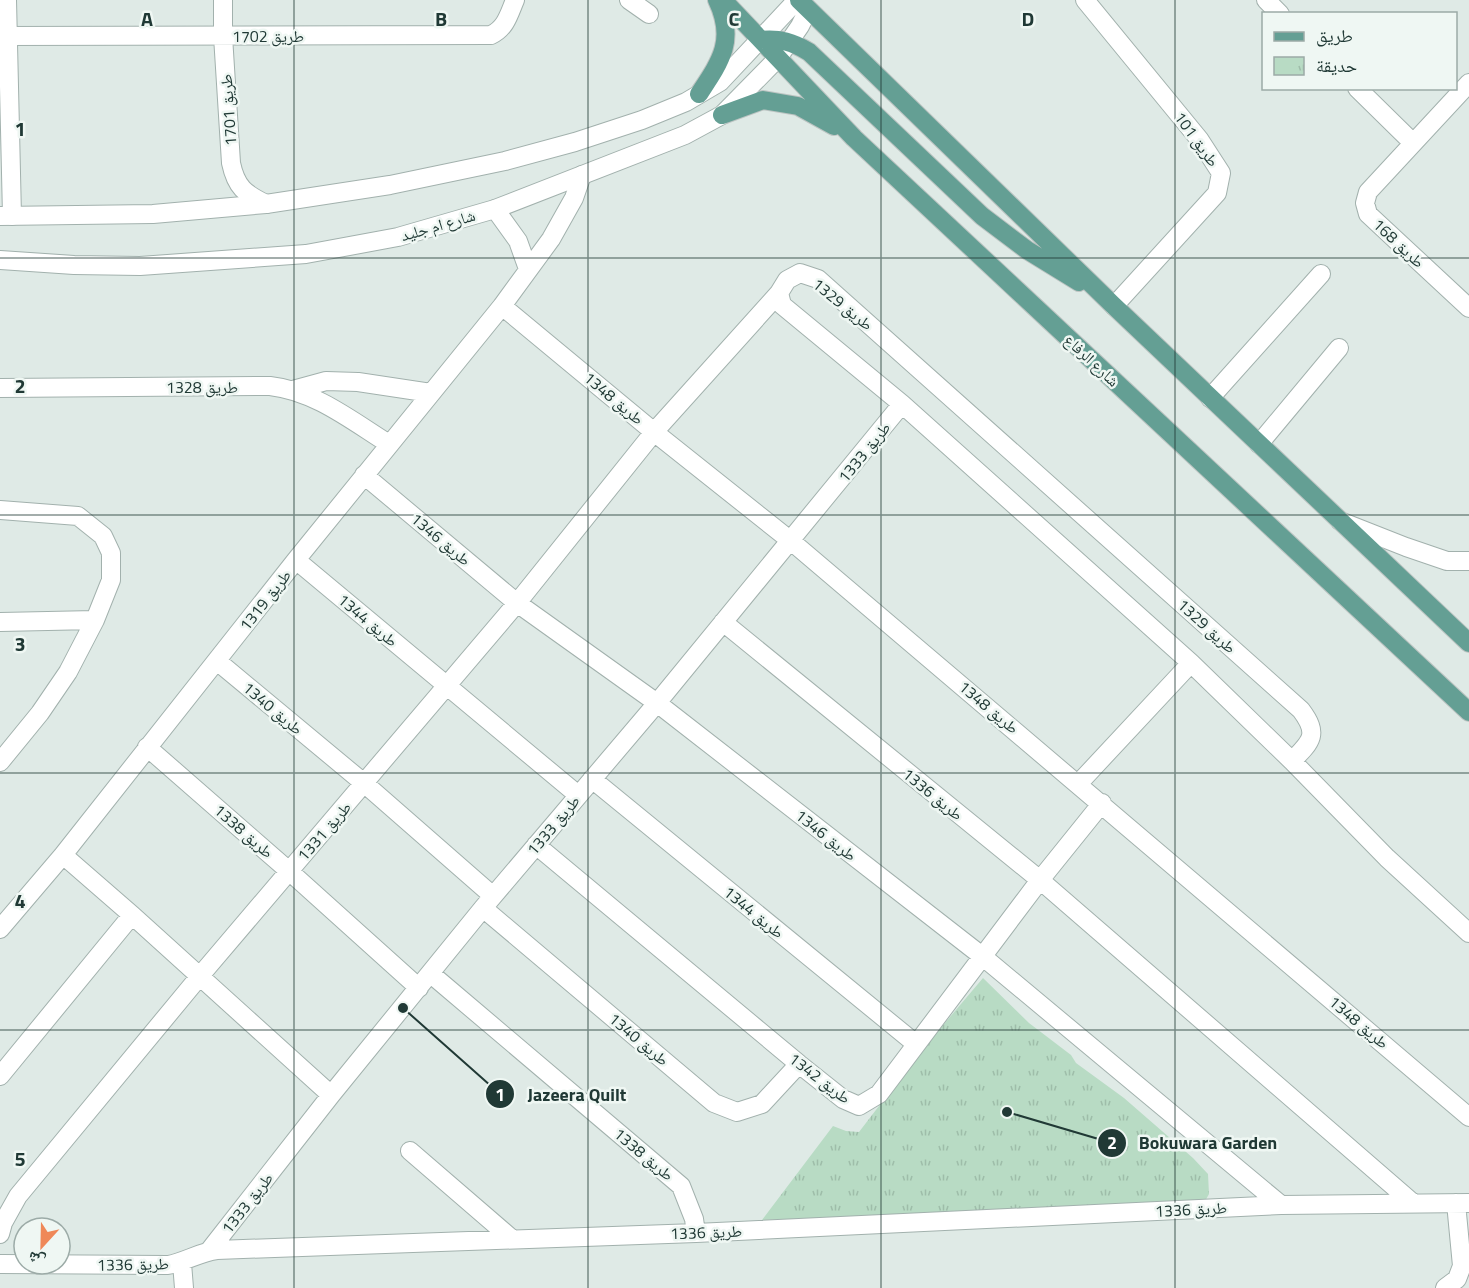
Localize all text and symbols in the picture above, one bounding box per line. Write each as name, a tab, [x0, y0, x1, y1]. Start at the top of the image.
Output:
text: A	[141, 3, 153, 34]
text: B	[435, 3, 447, 34]
text: C	[729, 3, 740, 34]
text: D	[1022, 3, 1034, 34]
legend	[1262, 12, 1457, 90]
text: طريق	[1316, 22, 1353, 49]
street label: طريق 1702	[232, 24, 304, 48]
text: حديقة	[1316, 52, 1357, 79]
street label: طريق 1701	[214, 73, 242, 147]
street label: طريق 101	[1169, 106, 1225, 172]
text: 1	[14, 113, 26, 144]
street label: شارع ام جليد	[398, 203, 478, 247]
street label: طريق 168	[1368, 213, 1430, 273]
street label: طريق 1329	[807, 272, 879, 336]
street label: شارع الرفاع	[1059, 328, 1125, 392]
street label: طريق 1348	[579, 366, 649, 430]
text: 2	[14, 370, 26, 401]
street label: طريق 1328	[166, 375, 238, 399]
street label: طريق 1333	[832, 416, 896, 488]
street label: طريق 1346	[406, 507, 476, 571]
street label: طريق 1319	[233, 564, 297, 636]
street label: طريق 1344	[333, 588, 403, 652]
street label: طريق 1329	[1172, 593, 1242, 659]
text: 3	[14, 628, 26, 659]
street label: طريق 1348	[954, 675, 1024, 739]
street label: طريق 1340	[238, 676, 308, 740]
street label: طريق 1336	[897, 762, 969, 826]
street label: طريق 1333	[521, 790, 585, 860]
street label: طريق 1331	[291, 796, 357, 866]
street label: طريق 1338	[209, 798, 279, 864]
street label: طريق 1346	[790, 803, 862, 867]
street label: طريق 1344	[718, 880, 790, 944]
text: 4	[14, 885, 26, 916]
street label: طريق 1348	[1324, 990, 1394, 1054]
street label: طريق 1340	[604, 1007, 674, 1071]
street label: طريق 1342	[784, 1047, 856, 1109]
callout: Jazeera Quilt	[485, 1076, 638, 1112]
text: 1	[495, 1081, 505, 1108]
text: Jazeera Quilt	[528, 1081, 627, 1108]
street label: طريق 1338	[609, 1122, 679, 1186]
callout: Bokuwara Garden	[1097, 1125, 1289, 1161]
text: 2	[1107, 1129, 1117, 1156]
text: Bokuwara Garden	[1139, 1129, 1277, 1156]
text: 5	[14, 1143, 26, 1174]
street label: طريق 1333	[215, 1167, 279, 1239]
street label: طريق 1336	[1154, 1195, 1228, 1223]
north arrow	[12, 1216, 72, 1276]
street label: طريق 1336	[670, 1219, 742, 1245]
text: ش	[24, 1246, 49, 1274]
street label: طريق 1336	[97, 1251, 169, 1277]

